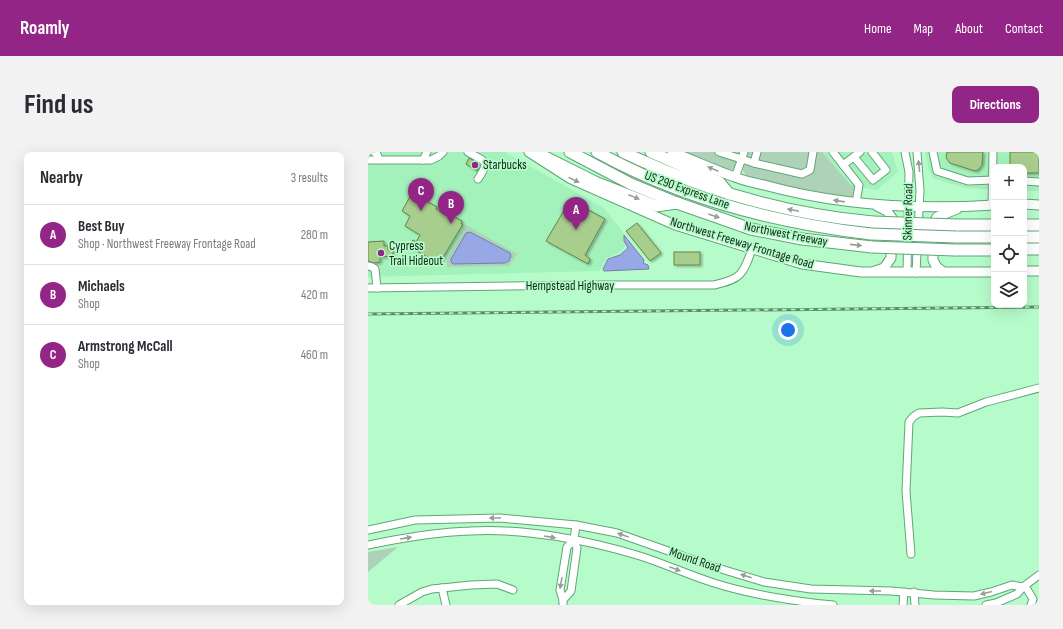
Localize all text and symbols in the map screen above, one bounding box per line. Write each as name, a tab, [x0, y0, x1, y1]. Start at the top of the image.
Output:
text: Roamly	[20, 17, 70, 40]
text: Home	[864, 20, 892, 37]
text: Map	[914, 20, 933, 37]
text: About	[955, 20, 983, 37]
text: Contact	[1005, 20, 1043, 37]
button: Directions	[952, 86, 1039, 123]
text: Find us	[24, 88, 93, 121]
place label: Starbucks	[483, 157, 527, 173]
marker: Starbucks	[470, 160, 480, 170]
one-way arrow	[915, 160, 922, 172]
map controls	[991, 164, 1027, 308]
button: +	[991, 164, 1027, 200]
one-way arrow	[707, 165, 719, 171]
street label: US 290 Express Lane	[642, 167, 732, 213]
text: Nearby	[40, 168, 83, 188]
text: 3 results	[291, 170, 328, 186]
one-way arrow	[569, 177, 580, 183]
pin: C	[408, 178, 434, 211]
street label: Skinner Road	[900, 183, 916, 241]
pin: B	[438, 191, 464, 224]
one-way arrow	[629, 195, 641, 201]
pin: A	[563, 197, 589, 230]
one-way arrow	[833, 198, 845, 204]
button: −	[991, 200, 1027, 236]
one-way arrow	[787, 207, 799, 213]
one-way arrow	[708, 213, 720, 219]
street label: Northwest Freeway Frontage Road	[668, 214, 816, 272]
text: Best Buy	[78, 217, 125, 236]
street label: Northwest Freeway	[743, 218, 829, 250]
text: A	[50, 227, 56, 243]
text: 280 m	[301, 227, 328, 243]
text: Shop · Northwest Freeway Frontage Road	[78, 236, 256, 252]
button: locate	[991, 236, 1027, 272]
place label: Cypress Trail Hideout	[389, 238, 443, 269]
one-way arrow	[850, 242, 862, 249]
marker: Cypress Trail Hideout	[376, 248, 386, 258]
button: layers	[991, 272, 1027, 308]
text: Michaels	[78, 277, 125, 296]
street label: Hempstead Highway	[526, 278, 614, 294]
text: B	[50, 287, 56, 303]
text: 420 m	[301, 287, 328, 303]
text: Shop	[78, 296, 100, 312]
your location	[778, 320, 798, 340]
text: Armstrong McCall	[78, 337, 173, 356]
text: C	[50, 347, 56, 363]
text: 460 m	[301, 347, 328, 363]
text: Shop	[78, 356, 100, 372]
one-way arrow	[488, 515, 501, 521]
one-way arrow	[617, 532, 629, 538]
one-way arrow	[400, 534, 412, 540]
one-way arrow	[543, 534, 556, 540]
street label: Mound Road	[667, 544, 723, 576]
one-way arrow	[670, 566, 682, 572]
one-way arrow	[740, 573, 752, 579]
one-way arrow	[558, 577, 564, 589]
one-way arrow	[868, 588, 881, 594]
one-way arrow	[979, 590, 991, 596]

